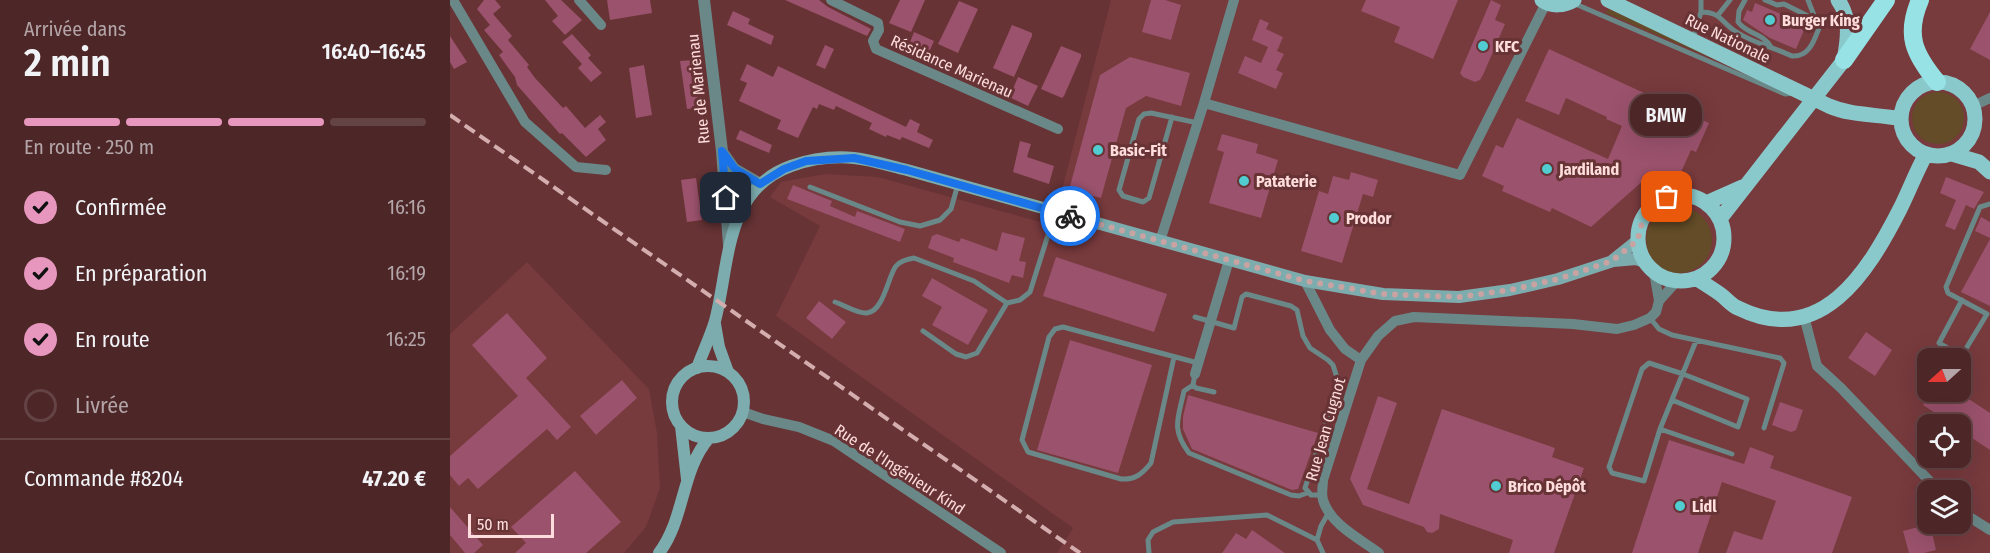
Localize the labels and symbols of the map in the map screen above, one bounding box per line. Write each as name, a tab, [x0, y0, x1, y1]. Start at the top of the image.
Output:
street label: Rue Nationale	[1682, 10, 1773, 67]
place label: Burger King	[1782, 11, 1860, 30]
marker: Burger King	[1763, 13, 1777, 27]
street label: Résidance Marienau	[888, 31, 1016, 102]
street label: Rue de Marienau	[683, 33, 714, 145]
place label: KFC	[1495, 37, 1520, 56]
marker: KFC	[1476, 39, 1490, 53]
callout: BMW	[1631, 95, 1703, 137]
place label: Basic-Fit	[1110, 141, 1167, 160]
marker: Basic-Fit	[1091, 143, 1105, 157]
place label: Jardiland	[1558, 160, 1619, 179]
marker: Jardiland	[1540, 162, 1554, 176]
pin	[1641, 171, 1692, 222]
pin	[700, 172, 751, 223]
place label: Pataterie	[1256, 172, 1317, 191]
marker: Pataterie	[1237, 174, 1251, 188]
courier	[1040, 186, 1100, 246]
place label: Prodor	[1346, 209, 1392, 228]
marker: Prodor	[1327, 211, 1341, 225]
north arrow	[1917, 348, 1971, 402]
street label: Rue Jean Cugnot	[1302, 374, 1350, 483]
street label: Rue de l'Ingénieur Kind	[831, 420, 968, 519]
place label: Brico Dépôt	[1508, 477, 1586, 496]
marker: Brico Dépôt	[1489, 479, 1503, 493]
place label: Lidl	[1692, 497, 1717, 516]
marker: Lidl	[1673, 499, 1687, 513]
scale bar	[468, 511, 554, 538]

